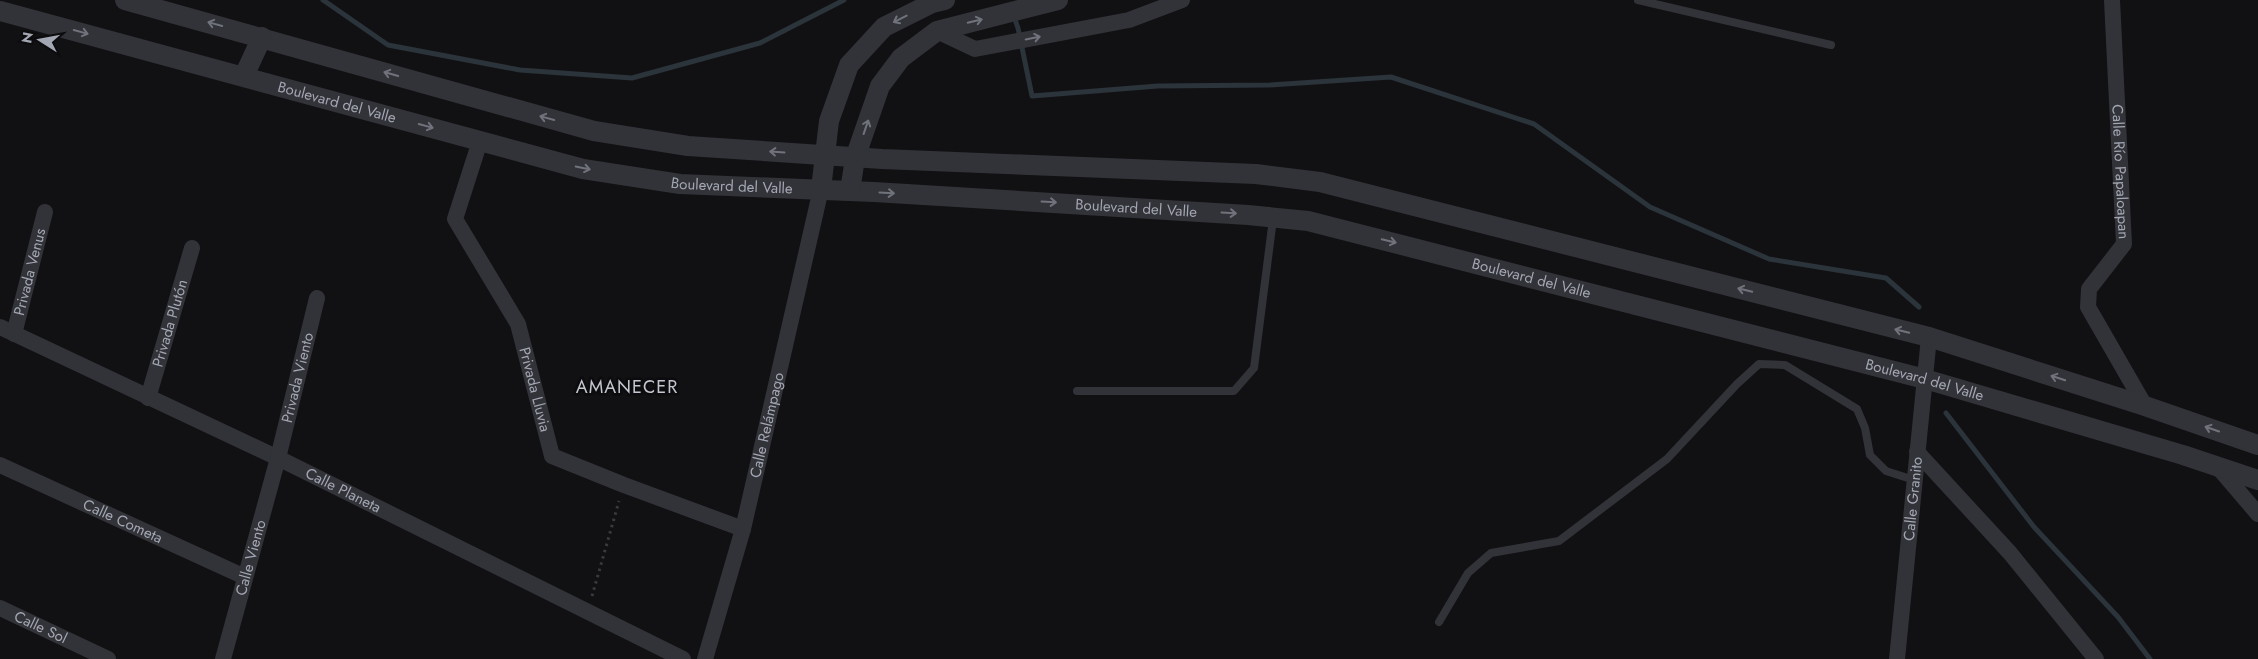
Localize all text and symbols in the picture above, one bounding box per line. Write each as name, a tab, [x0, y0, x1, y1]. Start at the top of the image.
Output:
north arrow	[15, 15, 65, 65]
one-way arrow	[893, 15, 908, 24]
one-way arrow	[966, 16, 982, 25]
one-way arrow	[208, 19, 224, 28]
one-way arrow	[72, 28, 88, 37]
text: N	[16, 30, 38, 45]
one-way arrow	[1024, 33, 1040, 42]
one-way arrow	[383, 69, 399, 79]
street label: Boulevard del Valle	[275, 76, 399, 129]
street label: Calle Río Papaloapan	[2106, 104, 2135, 240]
one-way arrow	[540, 113, 556, 122]
one-way arrow	[862, 119, 871, 135]
one-way arrow	[417, 121, 433, 131]
one-way arrow	[769, 148, 785, 157]
one-way arrow	[574, 164, 590, 173]
street label: Boulevard del Valle	[669, 172, 793, 200]
one-way arrow	[879, 188, 895, 197]
street label: Boulevard del Valle	[1075, 193, 1198, 223]
one-way arrow	[1041, 198, 1057, 207]
one-way arrow	[1221, 209, 1237, 218]
street label: Privada Venus	[8, 226, 51, 318]
one-way arrow	[1380, 237, 1396, 246]
street label: Boulevard del Valle	[1470, 252, 1594, 304]
street label: Privada Plutón	[147, 277, 193, 370]
one-way arrow	[1737, 285, 1753, 295]
one-way arrow	[1895, 325, 1911, 335]
street label: Privada Viento	[276, 330, 319, 425]
street label: Privada Lluvia	[513, 345, 556, 434]
street label: Boulevard del Valle	[1863, 353, 1987, 407]
street label: Calle Relámpago	[744, 370, 790, 480]
one-way arrow	[2050, 373, 2066, 383]
district label: AMANECER	[576, 374, 678, 400]
one-way arrow	[2205, 424, 2220, 433]
street label: Calle Granito	[1898, 456, 1928, 542]
street label: Calle Planeta	[301, 462, 385, 518]
street label: Calle Cometa	[79, 493, 166, 549]
street label: Calle Viento	[230, 517, 272, 598]
street label: Calle Sol	[10, 605, 71, 649]

